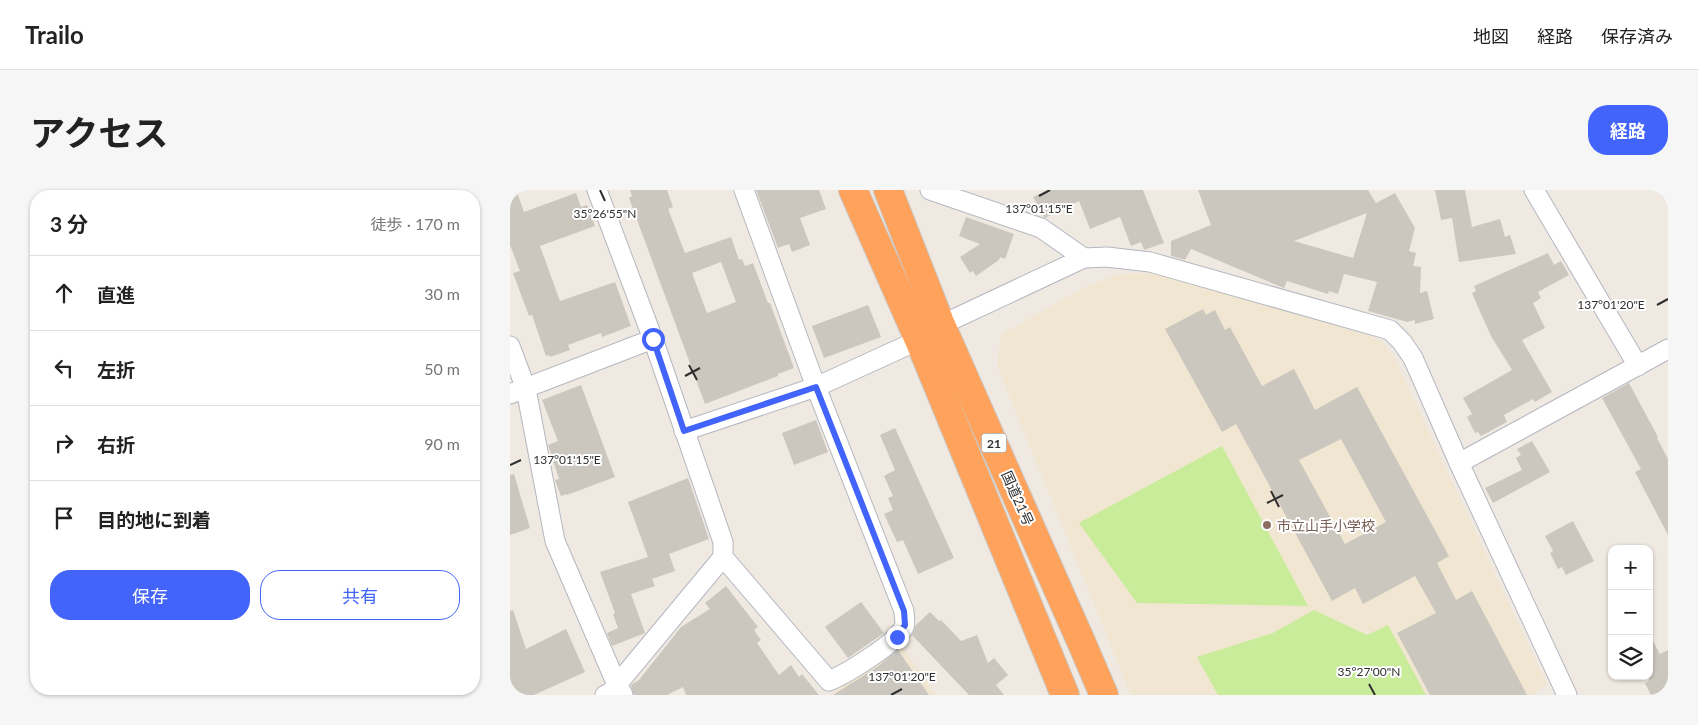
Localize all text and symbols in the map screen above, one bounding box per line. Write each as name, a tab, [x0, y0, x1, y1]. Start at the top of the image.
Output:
text: Trailo	[25, 20, 84, 49]
text: 地図	[1473, 25, 1509, 47]
text: 経路	[1537, 25, 1573, 47]
text: 保存済み	[1601, 25, 1673, 47]
button: 経路	[1588, 105, 1668, 155]
text: アクセス	[30, 111, 168, 153]
text: 137°01'15"E	[1005, 201, 1073, 216]
text: 35°26'55"N	[574, 206, 636, 221]
text: 3 分	[50, 211, 88, 236]
text: 徒歩 · 170 m	[371, 214, 460, 233]
icon: ahead	[50, 279, 78, 307]
text: 直進	[97, 283, 135, 306]
text: 30 m	[424, 284, 460, 303]
text: 137°01'20"E	[1577, 297, 1645, 312]
route start	[642, 328, 665, 351]
icon: left	[50, 354, 78, 382]
text: 左折	[97, 358, 135, 381]
text: 50 m	[424, 359, 460, 378]
icon: right	[50, 429, 78, 457]
text: 右折	[97, 433, 135, 456]
text: 90 m	[424, 434, 460, 453]
road number: 21	[982, 434, 1006, 452]
text: 137°01'15"E	[533, 452, 601, 467]
street label: 国道21号	[998, 468, 1038, 528]
icon: arrive	[50, 504, 78, 532]
text: 目的地に到着	[97, 508, 211, 531]
place label: 市立山手小学校	[1277, 517, 1375, 534]
marker: 市立山手小学校	[1261, 519, 1273, 531]
map controls	[1608, 545, 1653, 680]
button: +	[1608, 545, 1653, 590]
button: 保存	[50, 570, 250, 620]
button: 共有	[260, 570, 460, 620]
button: −	[1608, 590, 1653, 635]
route end	[886, 626, 909, 649]
button: layers	[1608, 635, 1653, 680]
text: 35°27'00"N	[1338, 664, 1400, 679]
text: 137°01'20"E	[868, 669, 936, 684]

